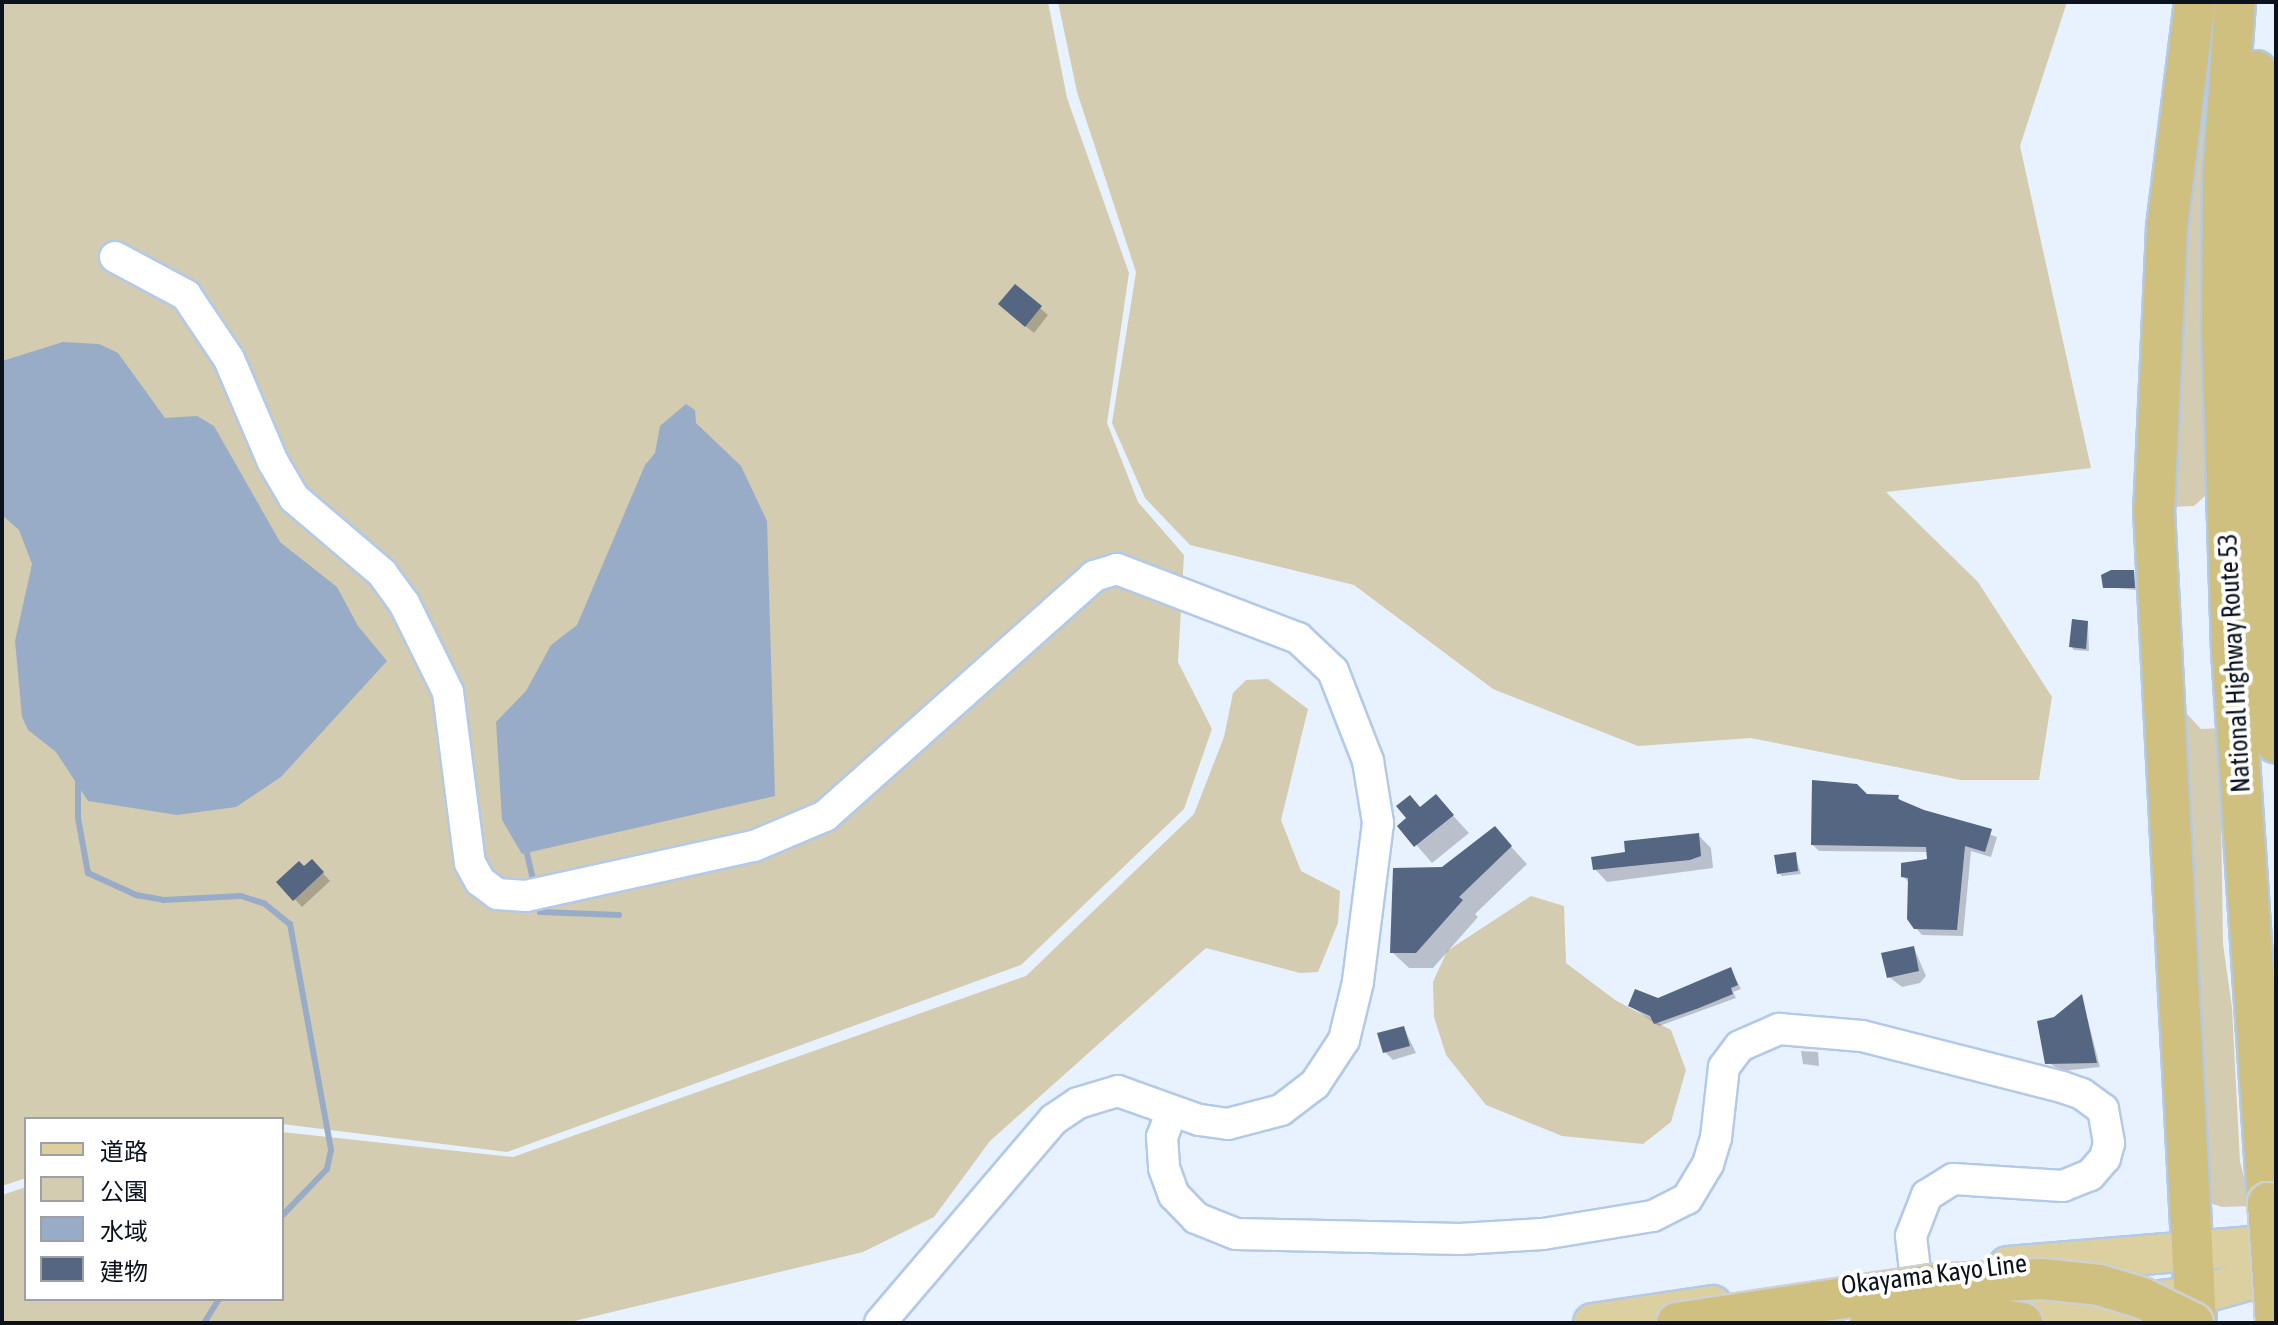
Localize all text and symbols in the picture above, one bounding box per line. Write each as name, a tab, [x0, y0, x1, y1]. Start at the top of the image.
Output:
street label: National Highway Route 53	[2213, 533, 2257, 793]
legend	[24, 1117, 284, 1301]
text: 道路	[100, 1138, 148, 1165]
text: 公園	[100, 1178, 148, 1205]
text: 水域	[100, 1218, 148, 1245]
street label: Okayama Kayo Line	[1839, 1248, 2029, 1302]
text: 建物	[100, 1258, 148, 1285]

